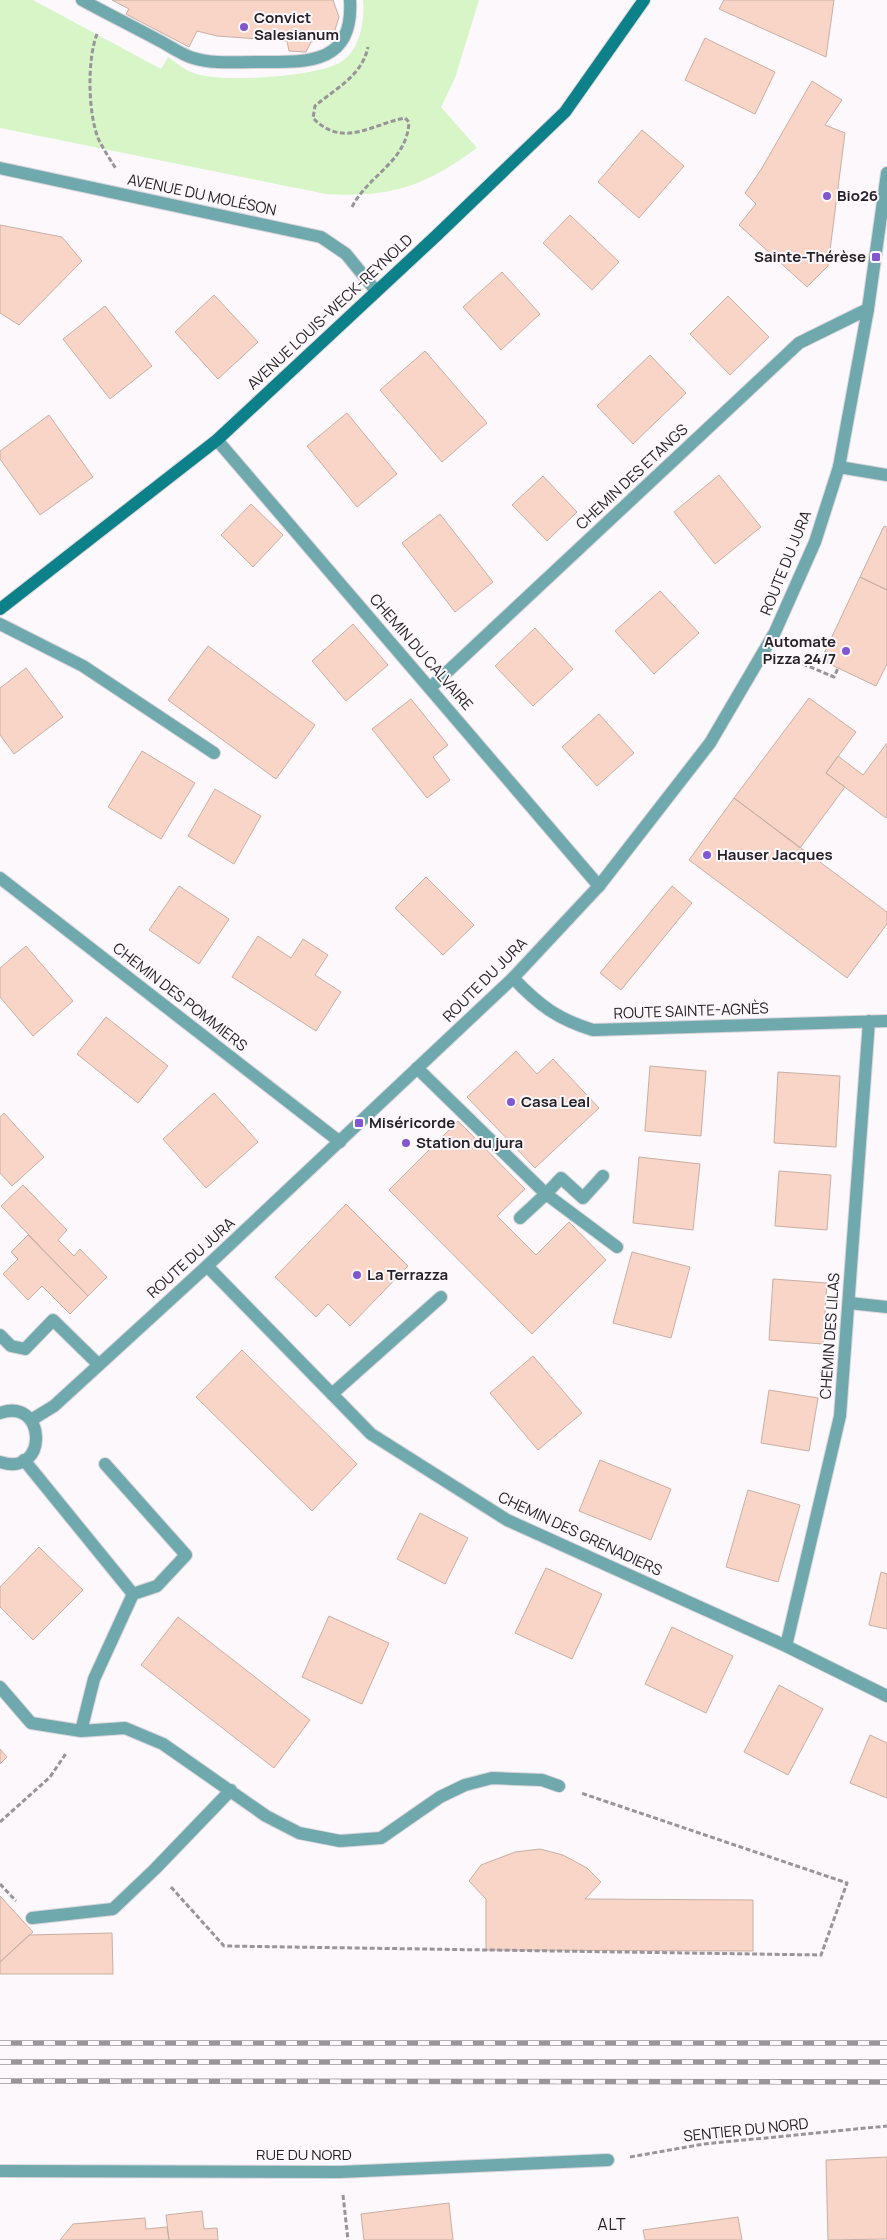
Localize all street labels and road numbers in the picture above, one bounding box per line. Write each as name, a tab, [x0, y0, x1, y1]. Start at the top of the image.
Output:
street label: AVENUE DU MOLÉSON	[126, 168, 278, 221]
street label: AVENUE LOUIS-WECK-REYNOLD	[242, 229, 417, 394]
street label: CHEMIN DES ETANGS	[571, 419, 692, 534]
street label: ROUTE DU JURA	[755, 507, 816, 618]
street label: CHEMIN DU CALVAIRE	[365, 589, 478, 714]
street label: ROUTE DU JURA	[438, 932, 532, 1026]
street label: CHEMIN DES POMMIERS	[109, 937, 252, 1056]
street label: ROUTE SAINTE-AGNÈS	[613, 997, 769, 1024]
street label: ROUTE DU JURA	[142, 1212, 239, 1303]
street label: CHEMIN DES LILAS	[815, 1272, 844, 1400]
street label: CHEMIN DES GRENADIERS	[495, 1486, 666, 1581]
street label: SENTIER DU NORD	[682, 2112, 810, 2147]
street label: RUE DU NORD	[256, 2144, 352, 2165]

